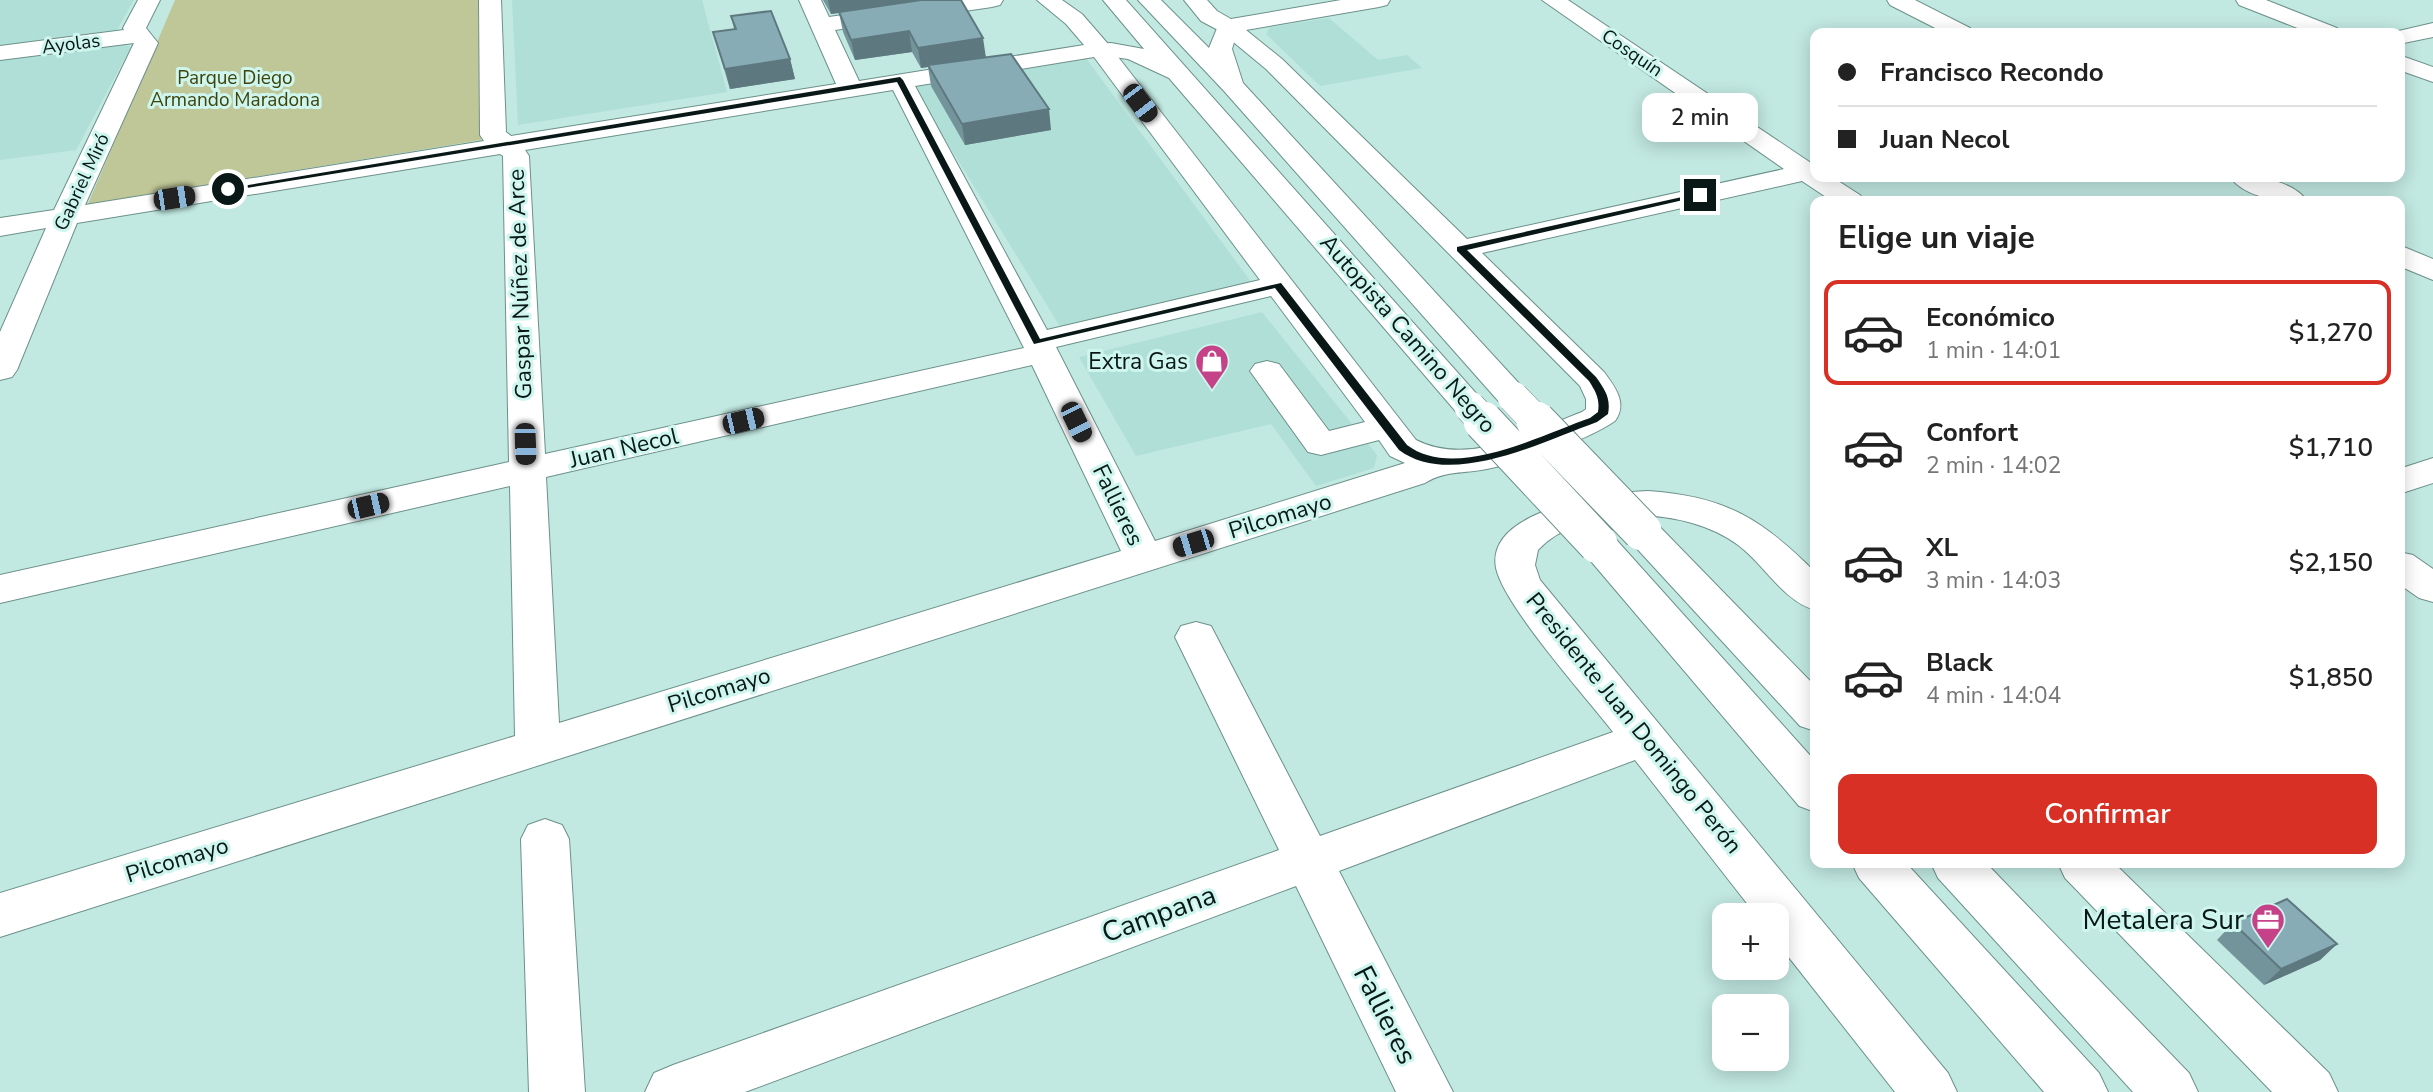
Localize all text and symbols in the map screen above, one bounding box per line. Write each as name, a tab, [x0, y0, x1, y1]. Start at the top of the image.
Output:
street label: Cosquín	[1596, 23, 1668, 83]
street label: Ayolas	[40, 28, 102, 60]
text: Francisco Recondo	[1880, 55, 2104, 90]
park label: Parque Diego Armando Maradona	[150, 65, 320, 113]
car	[1119, 80, 1162, 126]
callout: 2 min	[1642, 94, 1758, 142]
text: 2 min	[1671, 102, 1729, 133]
text: Juan Necol	[1880, 122, 2010, 157]
street label: Gabriel Miró	[48, 129, 116, 235]
street label: Gaspar Núñez de Arce	[500, 168, 540, 400]
route start	[212, 173, 244, 205]
route end	[1684, 179, 1716, 211]
car	[152, 184, 197, 212]
text: Elige un viaje	[1838, 216, 2035, 259]
street label: Autopista Camino Negro	[1313, 228, 1503, 440]
text: Económico	[1926, 300, 2055, 335]
icon: car	[1842, 301, 1905, 364]
text: $1,270	[2289, 315, 2373, 350]
text: 1 min · 14:01	[1926, 335, 2061, 366]
shop icon: Extra Gas	[1193, 342, 1231, 391]
place label: Extra Gas	[1088, 346, 1188, 377]
car	[1058, 399, 1095, 445]
car	[721, 406, 766, 436]
text: Confort	[1926, 415, 2018, 450]
icon: car	[1842, 416, 1905, 479]
street label: Juan Necol	[566, 420, 682, 476]
car	[514, 423, 537, 465]
text: $1,710	[2289, 430, 2373, 465]
text: 2 min · 14:02	[1926, 450, 2061, 481]
street label: Fallieres	[1085, 459, 1151, 551]
street label: Pilcomayo	[1225, 486, 1335, 546]
car	[346, 491, 391, 521]
car	[1170, 527, 1217, 559]
text: XL	[1926, 530, 1958, 565]
icon: car	[1842, 531, 1905, 594]
text: $2,150	[2289, 545, 2373, 580]
text: 3 min · 14:03	[1926, 565, 2061, 596]
street label: Presidente Juan Domingo Perón	[1519, 586, 1749, 860]
text: Black	[1926, 645, 1993, 680]
icon: car	[1842, 646, 1905, 709]
street label: Pilcomayo	[664, 660, 774, 720]
text: $1,850	[2289, 660, 2373, 695]
text: 4 min · 14:04	[1926, 680, 2061, 711]
button: Confirmar	[1838, 774, 2377, 854]
street label: Pilcomayo	[122, 830, 232, 890]
street label: Campana	[1097, 876, 1221, 952]
place label: Metalera Sur	[2083, 901, 2244, 939]
office icon: Metalera Sur	[2249, 901, 2287, 950]
map controls	[1712, 903, 1789, 1071]
button: +	[1712, 903, 1789, 980]
street label: Fallieres	[1344, 959, 1426, 1071]
button: −	[1712, 994, 1789, 1071]

